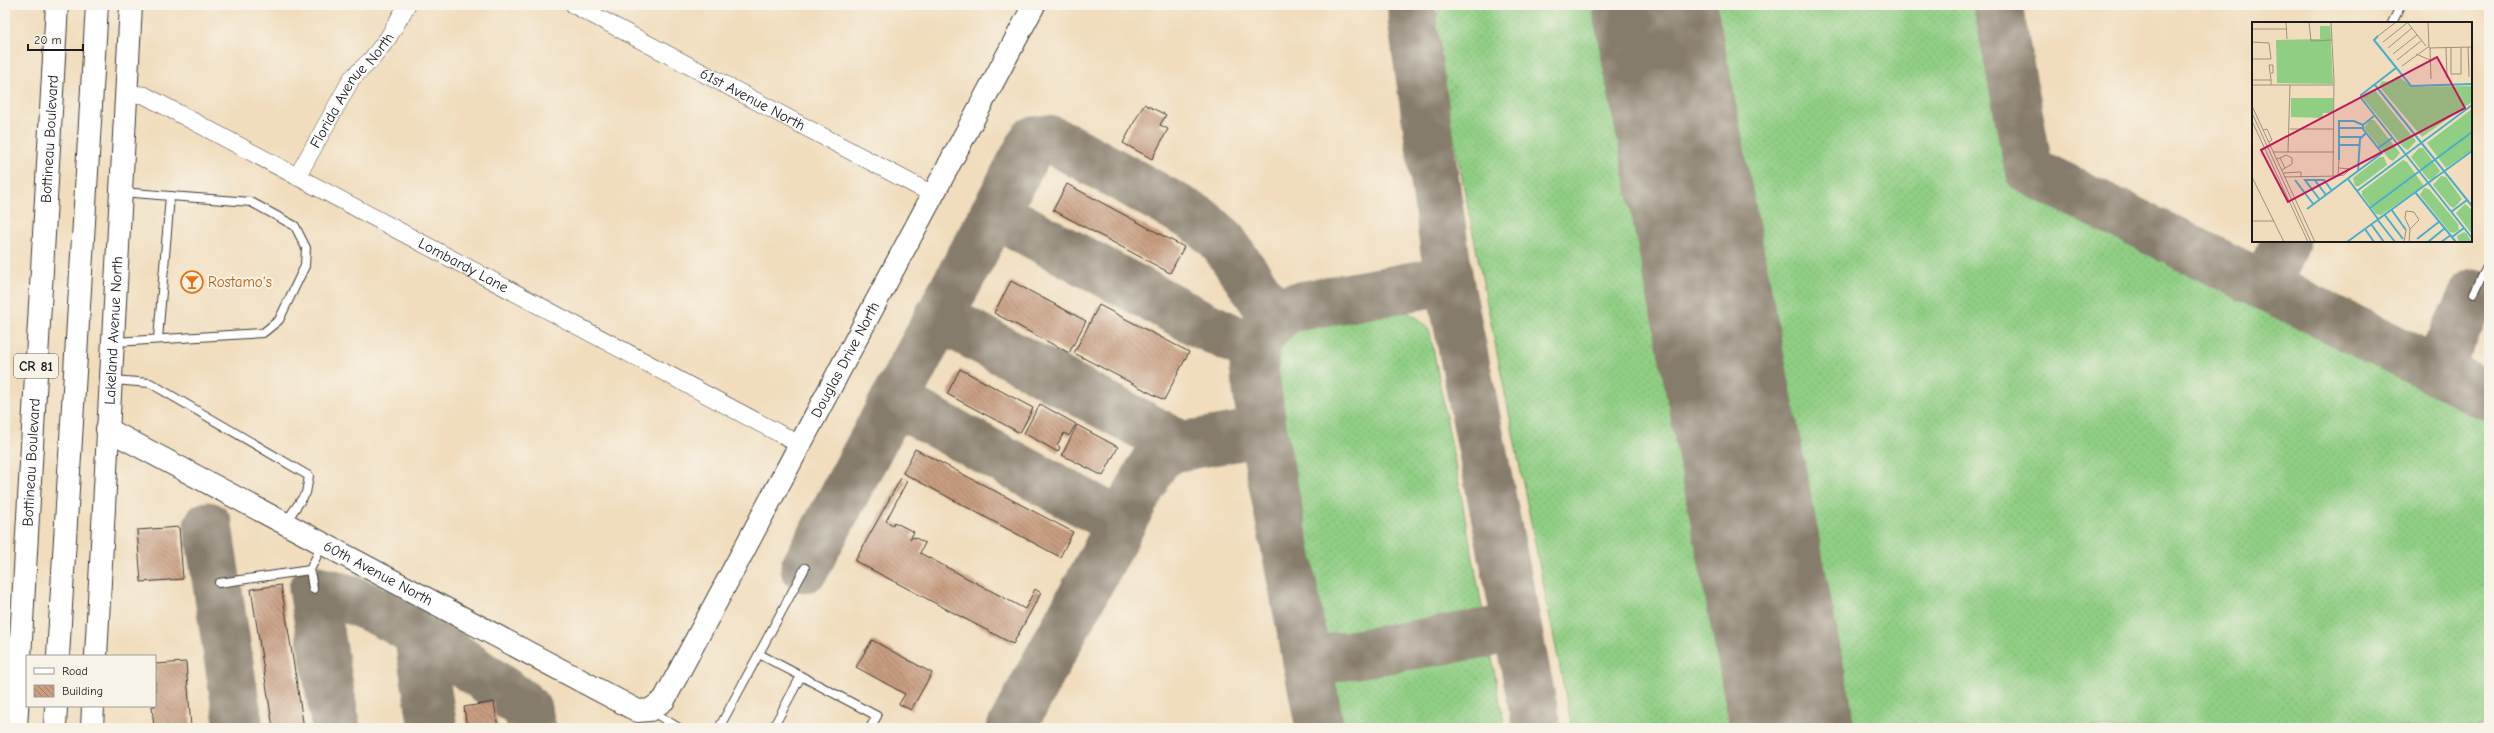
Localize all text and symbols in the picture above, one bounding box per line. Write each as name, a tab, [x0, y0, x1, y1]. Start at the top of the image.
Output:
inset map	[2252, 22, 2472, 242]
scale bar	[28, 26, 83, 52]
street label: Florida Avenue North	[306, 30, 398, 151]
text: 20 m	[34, 33, 62, 47]
street label: 61st Avenue North	[697, 64, 808, 134]
street label: Bottineau Boulevard	[37, 74, 62, 204]
street label: Lombardy Lane	[415, 234, 512, 297]
street label: Lakeland Avenue North	[101, 256, 126, 405]
bar icon: Rostamo's	[179, 269, 205, 295]
place label: Rostamo's	[208, 273, 272, 291]
street label: Douglas Drive North	[807, 299, 883, 421]
road number: CR 81	[14, 354, 58, 378]
street label: Bottineau Boulevard	[18, 398, 44, 527]
street label: 60th Avenue North	[320, 537, 436, 609]
legend	[26, 655, 156, 707]
text: Road	[62, 664, 88, 678]
text: Building	[62, 684, 103, 698]

